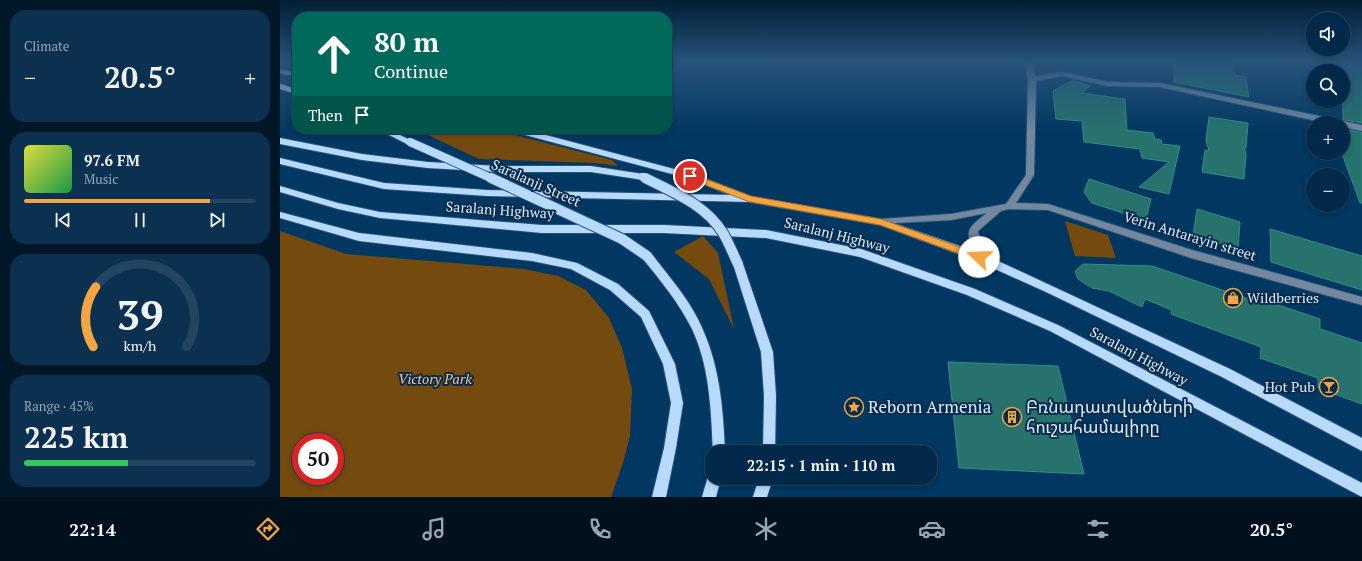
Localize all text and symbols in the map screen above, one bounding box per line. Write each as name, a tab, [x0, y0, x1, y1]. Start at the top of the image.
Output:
map controls	[1306, 12, 1350, 212]
button: sound	[1306, 12, 1350, 56]
text: 80 m	[374, 23, 439, 60]
icon: ahead	[308, 28, 360, 80]
text: Climate	[24, 37, 69, 55]
text: 20.5°	[104, 57, 176, 97]
text: Continue	[374, 59, 448, 83]
text: −	[24, 63, 36, 92]
text: +	[244, 63, 256, 92]
button: search	[1306, 64, 1350, 108]
icon: arrive	[351, 104, 373, 126]
text: Then	[308, 105, 343, 125]
button: +	[1306, 116, 1350, 160]
text: 97.6 FM	[84, 150, 140, 170]
street label: Saralanji Street	[489, 154, 584, 211]
pin	[673, 159, 707, 193]
icon: arrive	[679, 165, 701, 187]
button: −	[1306, 168, 1350, 212]
text: Music	[84, 170, 118, 188]
street label: Saralanj Highway	[445, 196, 556, 223]
street label: Verin Antarayin street	[1121, 206, 1260, 265]
icon: previous	[52, 209, 74, 231]
icon: pause	[129, 209, 151, 231]
icon: next	[206, 209, 228, 231]
street label: Saralanj Highway	[782, 212, 893, 257]
position arrow	[958, 236, 1000, 278]
text: 39	[116, 287, 164, 342]
shop icon: Wildberries	[1222, 287, 1244, 309]
place label: Wildberries	[1247, 288, 1319, 307]
street label: Saralanj Highway	[1087, 322, 1192, 390]
text: km/h	[124, 336, 157, 355]
park label: Victory Park	[398, 369, 472, 388]
bar icon: Hot Pub	[1318, 376, 1340, 398]
place label: Hot Pub	[1265, 377, 1315, 396]
place label: Reborn Armenia	[868, 395, 992, 418]
place label: Բռնադատվածների հուշահամալիրը	[1026, 395, 1193, 438]
place icon: Reborn Armenia	[843, 396, 865, 418]
text: Range · 45%	[24, 397, 94, 415]
building icon: Բռնադատվածների հուշահամալիրը	[1001, 406, 1023, 428]
text: 225 km	[24, 417, 128, 457]
speed limit sign: 50	[292, 433, 344, 485]
text: 22:15 · 1 min · 110 m	[747, 455, 895, 475]
icon: directions	[254, 515, 282, 543]
icon: music	[420, 515, 448, 543]
icon: phone	[586, 515, 614, 543]
icon: climate	[752, 515, 780, 543]
icon: car	[918, 515, 946, 543]
icon: filters	[1084, 515, 1112, 543]
text: 22:14	[69, 517, 116, 541]
text: 20.5°	[1250, 517, 1293, 541]

